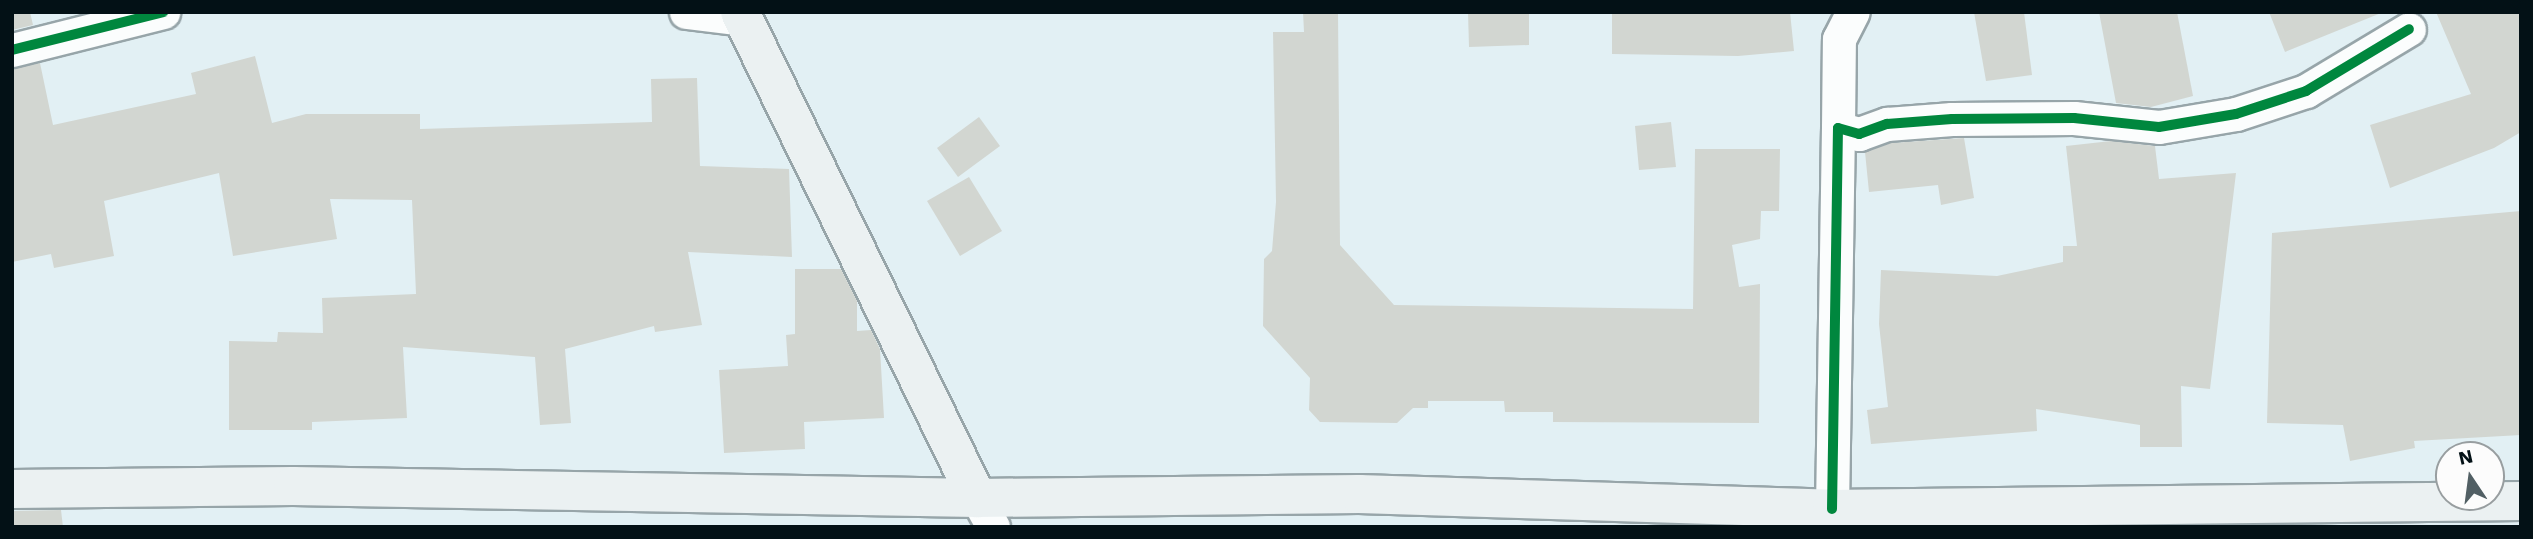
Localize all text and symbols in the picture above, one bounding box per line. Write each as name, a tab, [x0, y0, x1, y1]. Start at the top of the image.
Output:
north arrow	[2435, 441, 2505, 511]
text: N	[2456, 444, 2475, 470]

